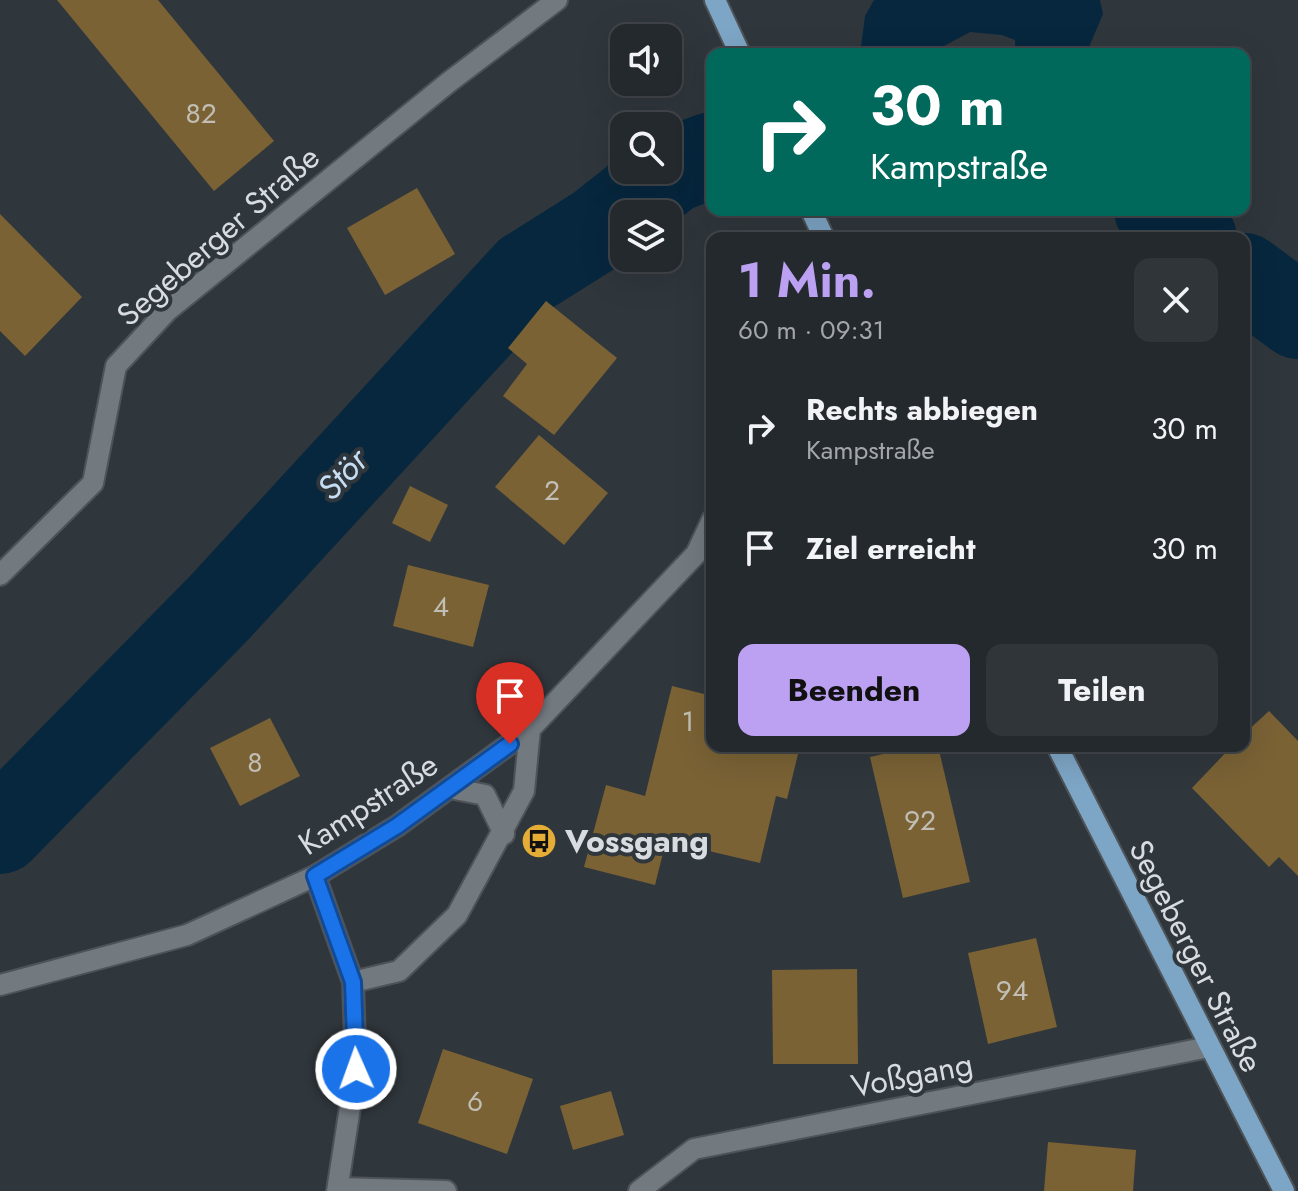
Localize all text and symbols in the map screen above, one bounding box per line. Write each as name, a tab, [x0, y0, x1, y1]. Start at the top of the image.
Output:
map controls	[610, 24, 682, 272]
button: sound	[610, 24, 682, 96]
text: 30 m	[870, 65, 1005, 146]
icon: right	[738, 80, 842, 184]
house number: 82	[185, 93, 217, 134]
button: search	[610, 112, 682, 184]
street label: Segeberger Straße	[107, 135, 329, 337]
text: Kampstraße	[870, 140, 1048, 192]
button: layers	[610, 200, 682, 272]
text: 1 Min.	[738, 246, 876, 315]
button: close	[1134, 258, 1218, 342]
text: 60 m · 09:31	[738, 311, 884, 349]
text: Rechts abbiegen	[806, 388, 1038, 431]
icon: right	[738, 406, 782, 450]
text: 30 m	[1151, 407, 1218, 450]
text: Kampstraße	[806, 431, 935, 469]
water label: Stör	[306, 436, 380, 511]
house number: 2	[544, 470, 560, 511]
icon: arrive	[738, 526, 782, 570]
text: Ziel erreicht	[806, 527, 975, 570]
text: 30 m	[1151, 527, 1218, 570]
house number: 4	[433, 586, 449, 627]
button: Beenden	[738, 644, 970, 736]
button: Teilen	[986, 644, 1218, 736]
pin	[476, 662, 544, 744]
icon: arrive	[488, 674, 532, 718]
house number: 1	[682, 701, 694, 742]
house number: 8	[247, 742, 263, 783]
street label: Kampstraße	[289, 742, 447, 866]
house number: 92	[904, 800, 936, 841]
place label: Vossgang	[564, 818, 709, 864]
bus stop icon: Vossgang	[520, 822, 558, 860]
street label: Segeberger Straße	[1118, 832, 1274, 1080]
house number: 94	[996, 970, 1028, 1011]
position arrow	[314, 1027, 398, 1111]
street label: Voßgang	[847, 1041, 977, 1109]
house number: 6	[467, 1081, 483, 1122]

